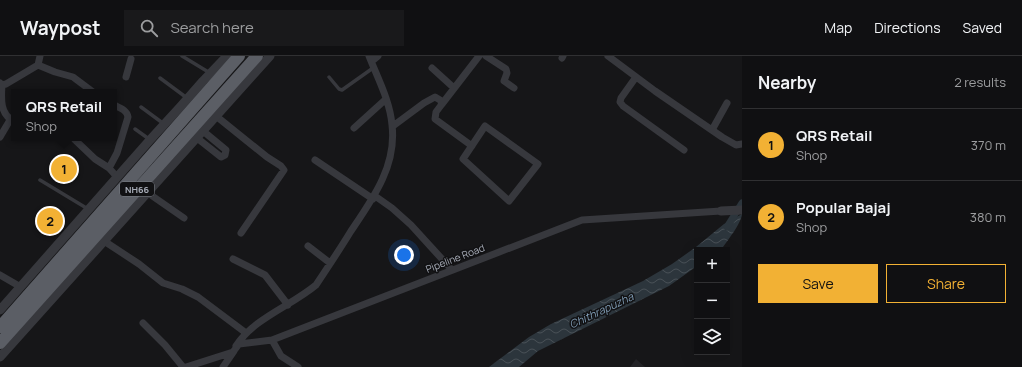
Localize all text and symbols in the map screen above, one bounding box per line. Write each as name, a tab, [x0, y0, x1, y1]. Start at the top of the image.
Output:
search box	[124, 10, 404, 46]
text: Waypost	[20, 15, 100, 41]
icon: search	[138, 17, 160, 39]
text: Search here	[170, 17, 254, 38]
text: Map	[824, 18, 852, 37]
text: Directions	[874, 18, 941, 37]
text: Saved	[963, 18, 1002, 37]
text: Nearby	[758, 71, 816, 94]
text: 2 results	[954, 73, 1006, 91]
popup	[11, 89, 117, 141]
text: QRS Retail	[26, 96, 102, 117]
text: Shop	[26, 117, 57, 135]
text: QRS Retail	[796, 125, 872, 146]
text: 1	[768, 136, 774, 154]
text: 370 m	[971, 136, 1006, 154]
text: Shop	[796, 146, 827, 164]
pin: 1	[51, 154, 77, 184]
road number: NH66	[120, 182, 154, 196]
text: Popular Bajaj	[796, 197, 891, 218]
pin: 2	[37, 206, 63, 236]
text: 2	[767, 208, 775, 226]
text: 380 m	[970, 208, 1006, 226]
text: Shop	[796, 218, 827, 236]
street label: Pipeline Road	[423, 240, 487, 276]
your location	[394, 245, 414, 265]
map controls	[694, 247, 730, 355]
button: +	[694, 247, 730, 283]
button: Save	[758, 264, 878, 303]
button: Share	[886, 264, 1006, 303]
button: −	[694, 283, 730, 319]
water label: Chithrapuzha	[566, 288, 636, 331]
button: layers	[694, 319, 730, 355]

